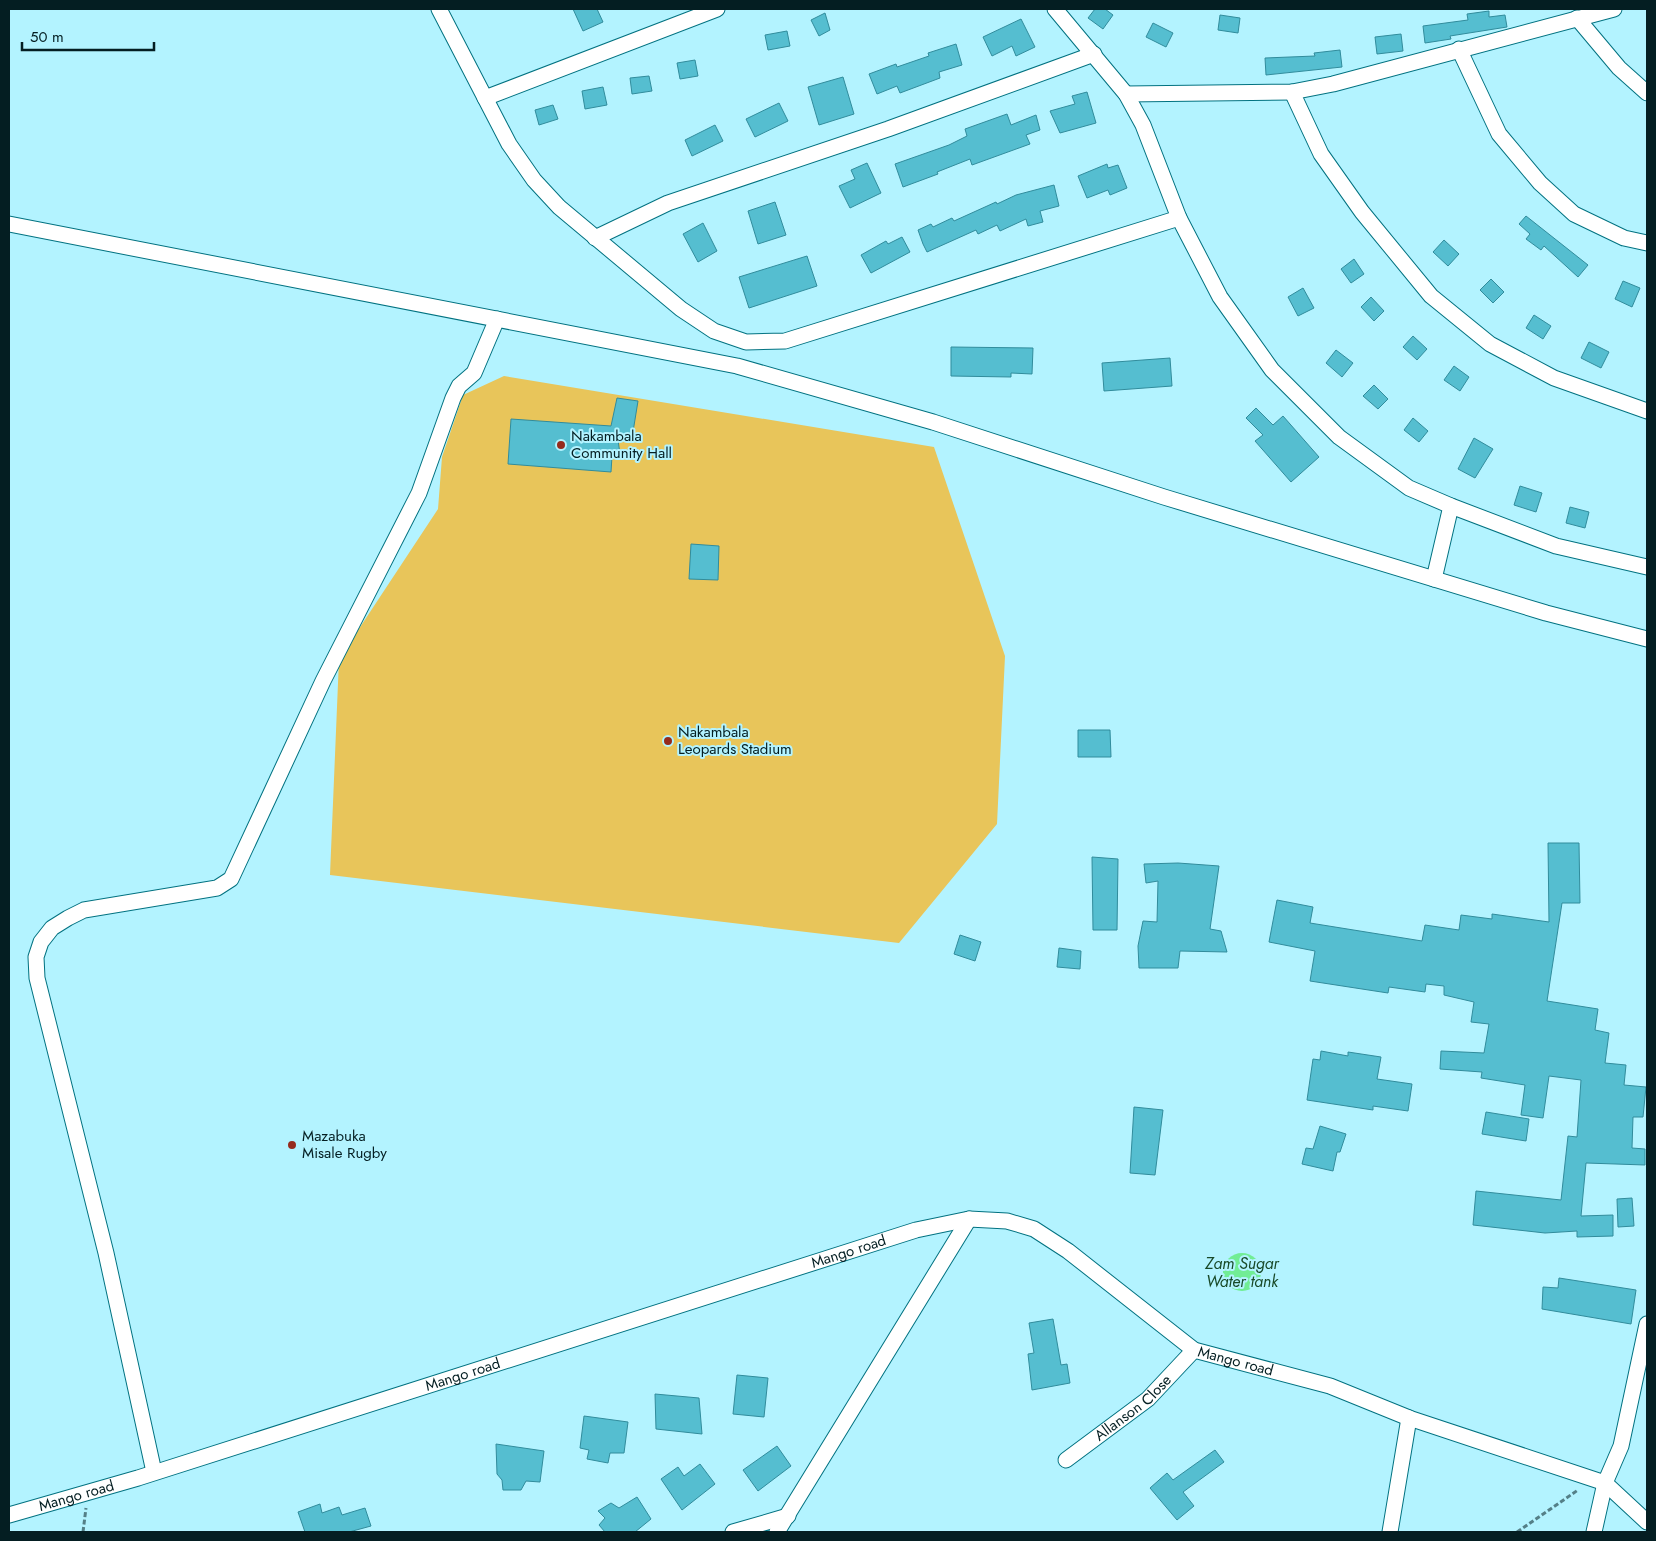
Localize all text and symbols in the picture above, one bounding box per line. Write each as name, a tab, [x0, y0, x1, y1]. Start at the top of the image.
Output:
scale bar	[22, 20, 155, 52]
text: 50 m	[30, 26, 64, 48]
place label: Nakambala Community Hall	[571, 425, 672, 464]
marker: Nakambala Community Hall	[555, 439, 567, 451]
place label: Nakambala Leopards Stadium	[678, 721, 792, 760]
marker: Nakambala Leopards Stadium	[662, 735, 674, 747]
place label: Mazabuka Misale Rugby	[302, 1125, 387, 1164]
marker: Mazabuka Misale Rugby	[286, 1139, 298, 1151]
street label: Mango road	[808, 1229, 889, 1274]
water label: Zam Sugar Water tank	[1204, 1252, 1281, 1293]
street label: Mango road	[1195, 1340, 1276, 1382]
street label: Mango road	[422, 1352, 503, 1397]
street label: Allanson Close	[1090, 1369, 1177, 1446]
street label: Mango road	[36, 1474, 117, 1517]

